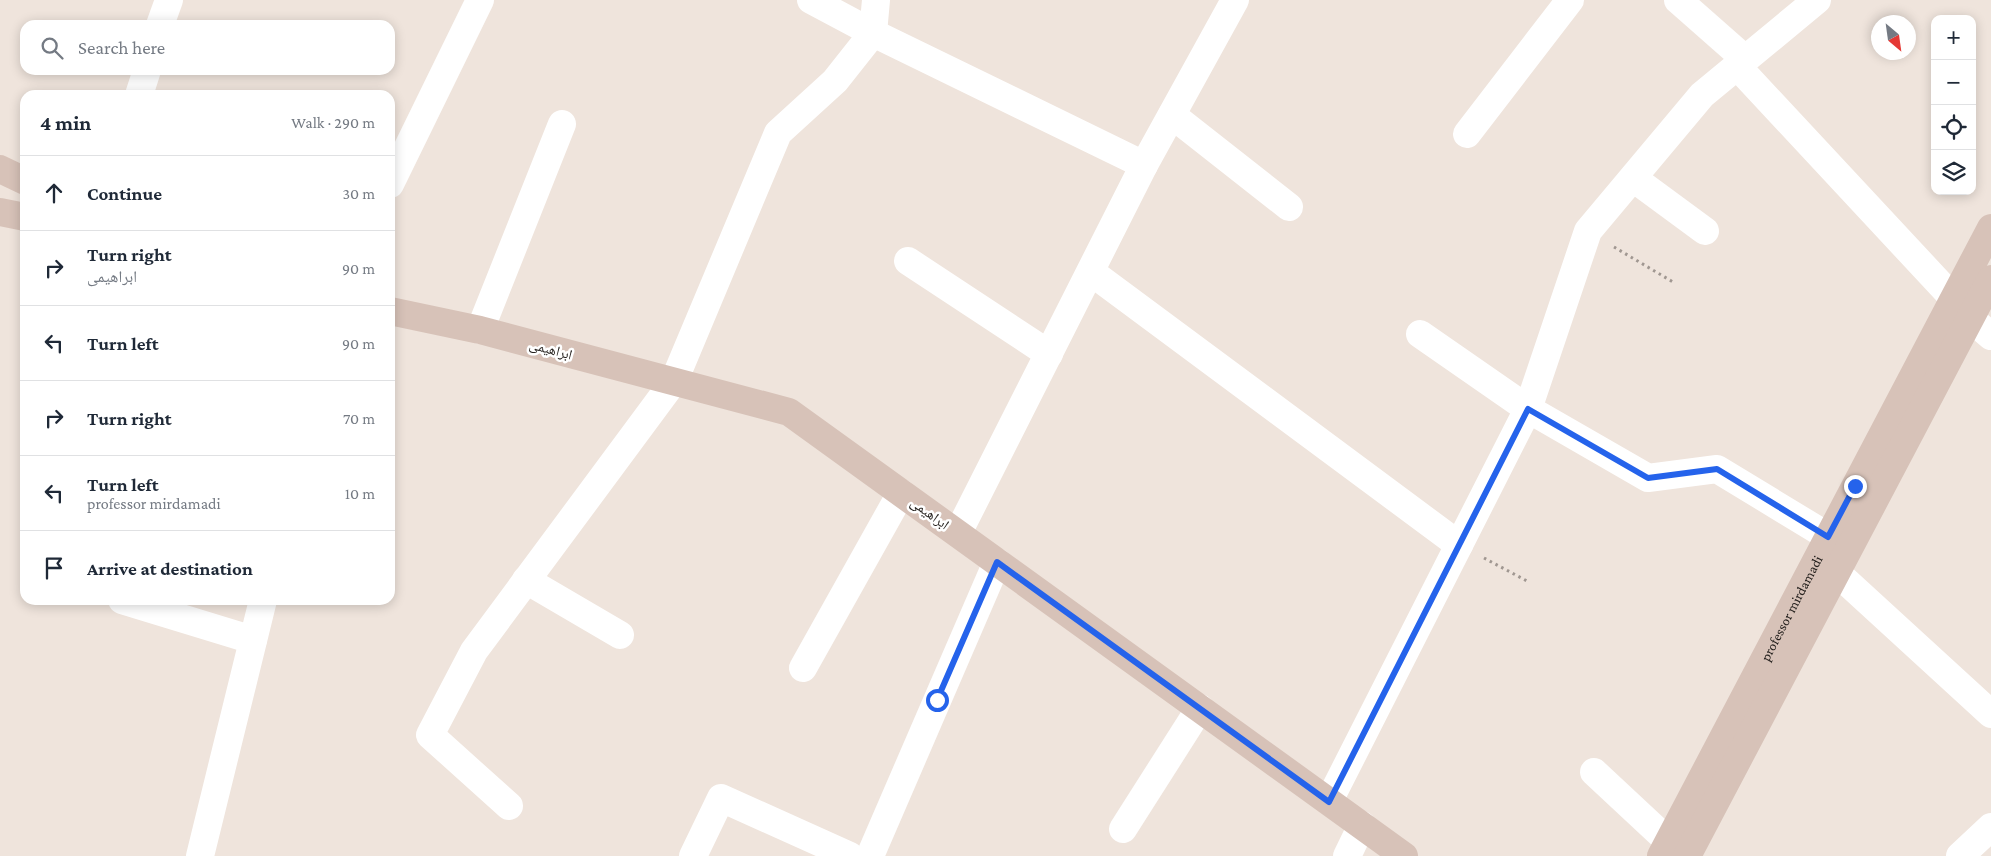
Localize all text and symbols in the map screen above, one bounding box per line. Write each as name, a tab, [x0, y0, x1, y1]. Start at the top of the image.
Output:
north arrow	[1871, 15, 1916, 60]
map controls	[1931, 15, 1976, 195]
button: +	[1931, 15, 1976, 60]
search box	[20, 20, 395, 75]
icon: search	[38, 34, 66, 62]
text: Search here	[78, 37, 165, 58]
button: −	[1931, 60, 1976, 105]
button: locate	[1931, 105, 1976, 150]
text: 4 min	[40, 111, 91, 135]
text: Walk · 290 m	[291, 114, 375, 131]
button: layers	[1931, 150, 1976, 195]
icon: ahead	[40, 179, 68, 207]
text: Continue	[87, 183, 162, 204]
text: 30 m	[343, 185, 375, 202]
text: Turn right	[87, 244, 172, 265]
icon: right	[40, 254, 68, 282]
text: 90 m	[342, 260, 375, 277]
text: ابراهیمی	[87, 268, 137, 285]
icon: left	[40, 329, 68, 357]
text: Turn left	[87, 333, 159, 354]
text: 90 m	[342, 335, 375, 352]
street label: ابراهیمی	[528, 336, 574, 363]
icon: right	[40, 404, 68, 432]
text: Turn right	[87, 408, 172, 429]
text: 70 m	[343, 410, 375, 427]
text: Turn left	[87, 474, 159, 495]
route end	[1844, 475, 1867, 498]
icon: left	[40, 479, 68, 507]
text: 10 m	[345, 485, 375, 502]
street label: ابراهیمی	[907, 494, 952, 533]
text: professor mirdamadi	[87, 495, 221, 512]
street label: professor mirdamadi	[1757, 552, 1826, 664]
icon: arrive	[40, 554, 68, 582]
text: Arrive at destination	[87, 558, 253, 579]
route start	[926, 689, 949, 712]

